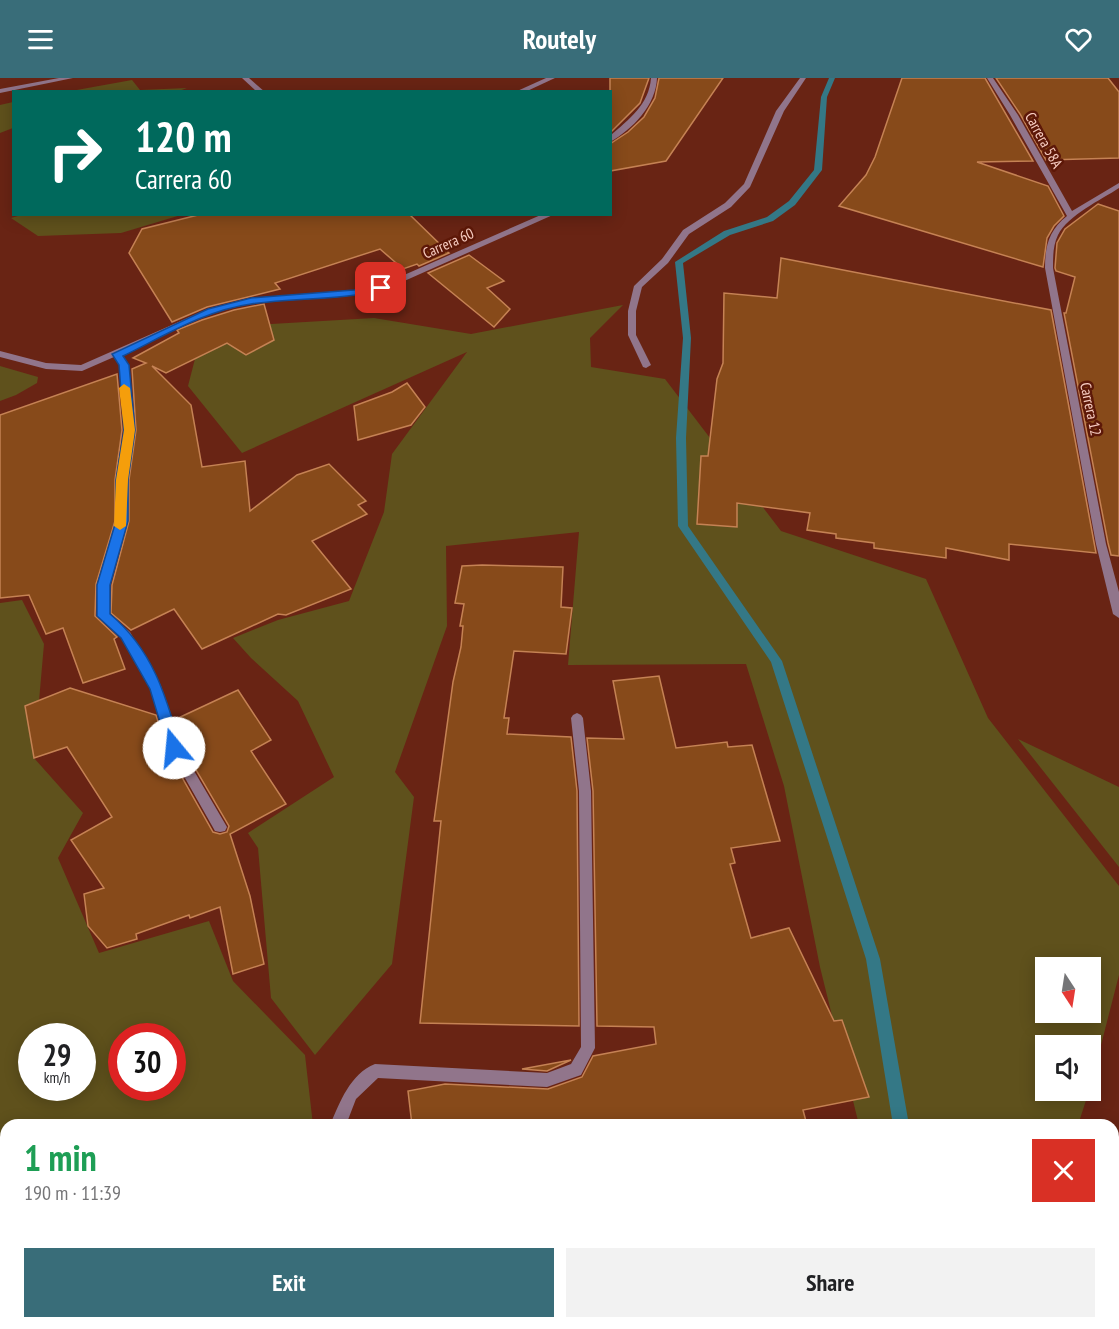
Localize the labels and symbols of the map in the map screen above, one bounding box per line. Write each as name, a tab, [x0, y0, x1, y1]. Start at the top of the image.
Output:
street label: Carrera 58A	[1021, 109, 1068, 172]
street label: Carrera 60	[420, 223, 477, 263]
pin	[355, 262, 406, 313]
street label: Carrera 12	[1076, 381, 1106, 437]
position arrow	[142, 716, 206, 780]
north arrow	[1035, 957, 1101, 1023]
speed limit sign: 30	[108, 1023, 186, 1101]

